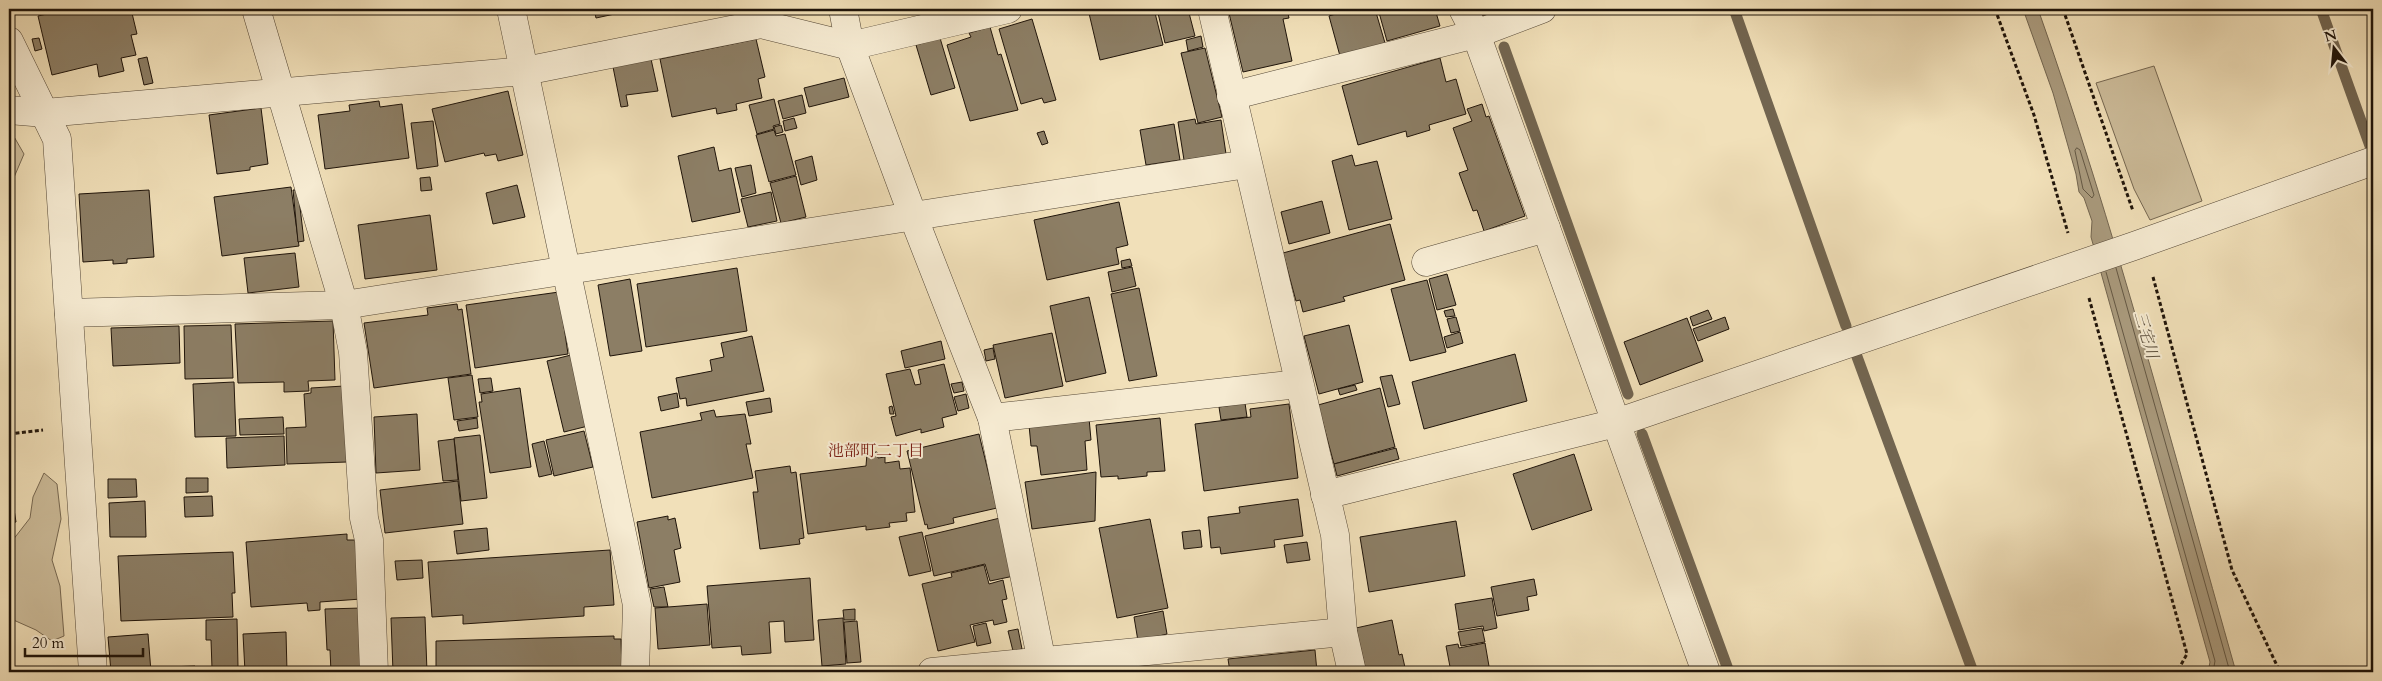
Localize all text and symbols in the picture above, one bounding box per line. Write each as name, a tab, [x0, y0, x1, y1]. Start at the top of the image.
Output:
north arrow	[2310, 22, 2360, 72]
text: N	[2322, 25, 2339, 47]
water label: 三宅川	[2129, 309, 2164, 363]
district label: 池部町二丁目	[828, 440, 924, 462]
scale bar	[25, 626, 142, 658]
text: 20 m	[32, 633, 64, 653]

